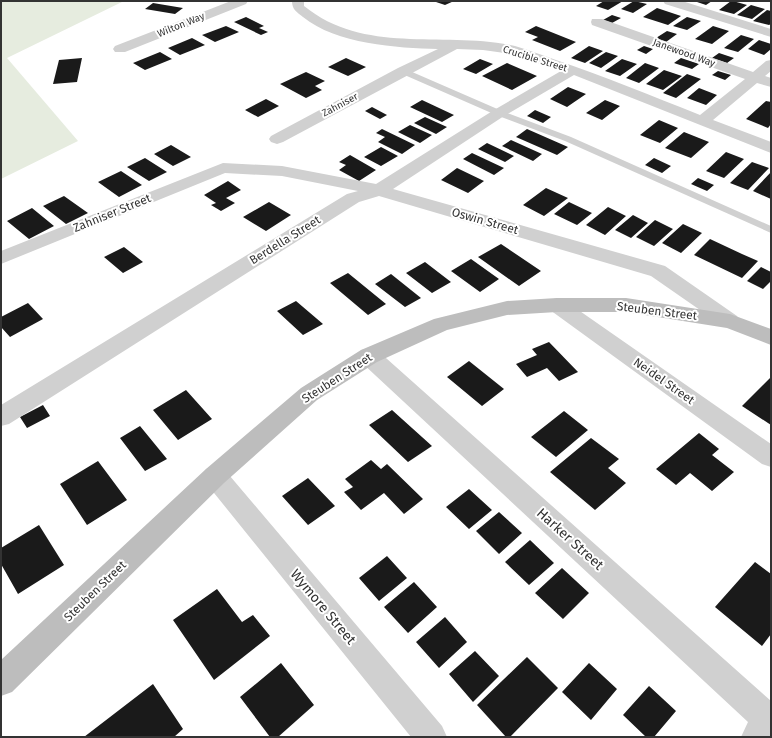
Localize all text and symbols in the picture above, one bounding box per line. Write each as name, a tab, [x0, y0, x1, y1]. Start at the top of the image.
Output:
street label: Wilton Way	[156, 10, 206, 40]
street label: Janewood Way	[651, 36, 717, 70]
street label: Crucible Street	[501, 43, 569, 75]
street label: Zahniser	[320, 90, 360, 119]
street label: Zahniser Street	[71, 191, 154, 235]
street label: Oswin Street	[450, 205, 521, 237]
street label: Berdella Street	[247, 212, 324, 267]
street label: Steuben Street	[616, 299, 699, 323]
street label: Steuben Street	[299, 350, 375, 406]
street label: Neidel Street	[631, 355, 698, 408]
street label: Harker Street	[533, 504, 608, 574]
street label: Steuben Street	[61, 557, 129, 624]
street label: Wymore Street	[287, 566, 360, 649]

